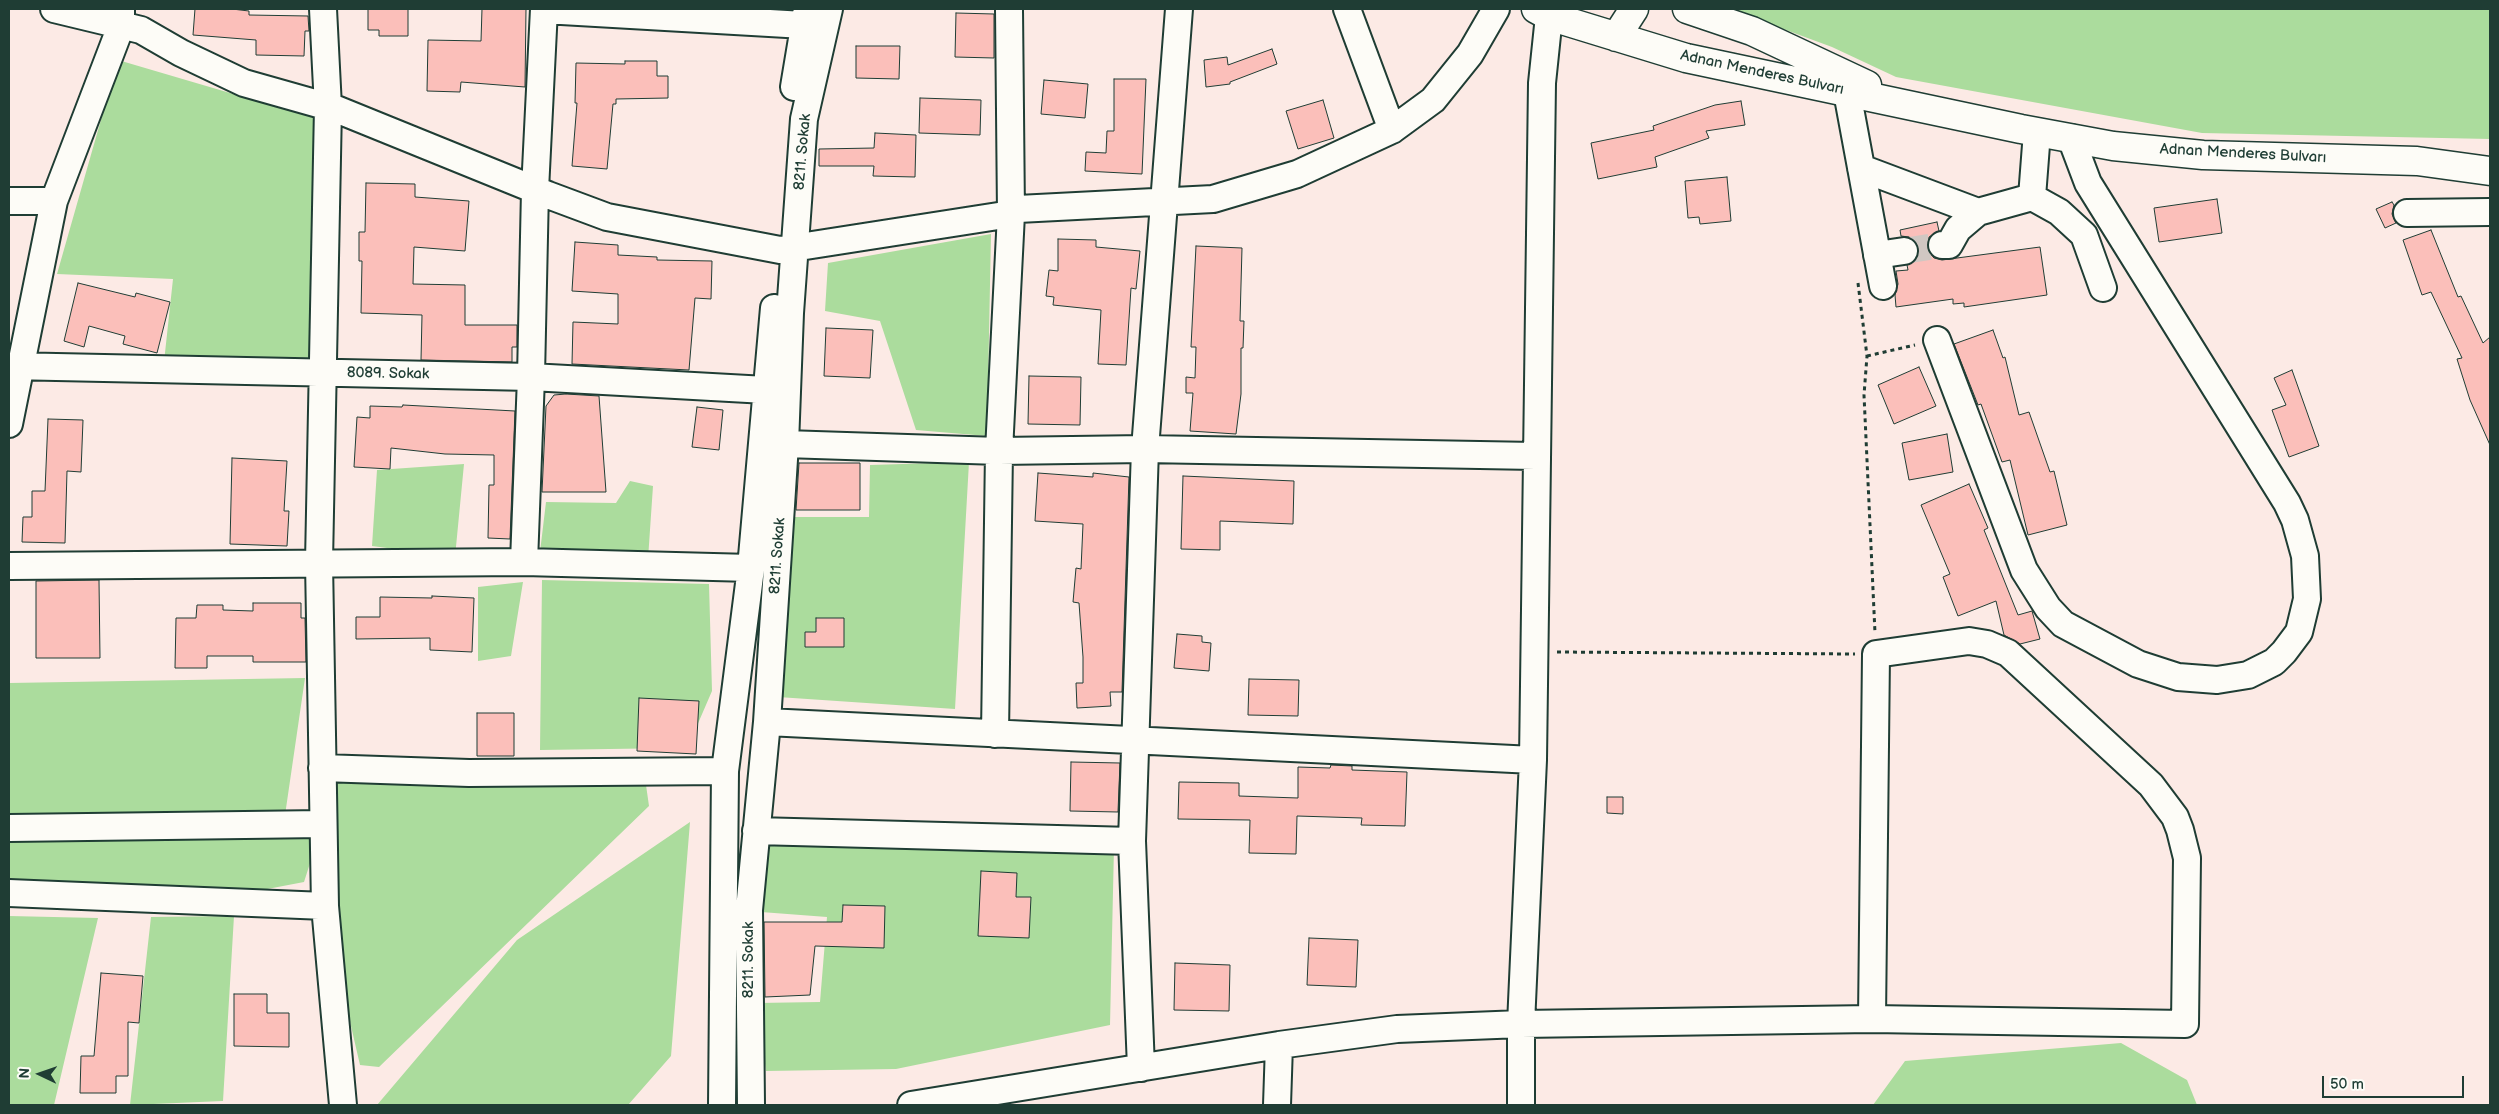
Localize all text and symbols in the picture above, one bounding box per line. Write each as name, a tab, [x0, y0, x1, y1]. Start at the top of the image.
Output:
street label: Adnan Menderes Bulvarı	[1679, 47, 1845, 99]
street label: 8211. Sokak	[791, 113, 815, 191]
street label: Adnan Menderes Bulvarı	[2159, 141, 2327, 167]
street label: 8089. Sokak	[347, 364, 429, 384]
street label: 8211. Sokak	[766, 517, 790, 595]
street label: 8211. Sokak	[740, 922, 758, 998]
north arrow	[15, 1049, 65, 1099]
scale bar	[2324, 1066, 2466, 1098]
text: N	[16, 1068, 33, 1079]
text: 50 m	[2330, 1075, 2364, 1094]

